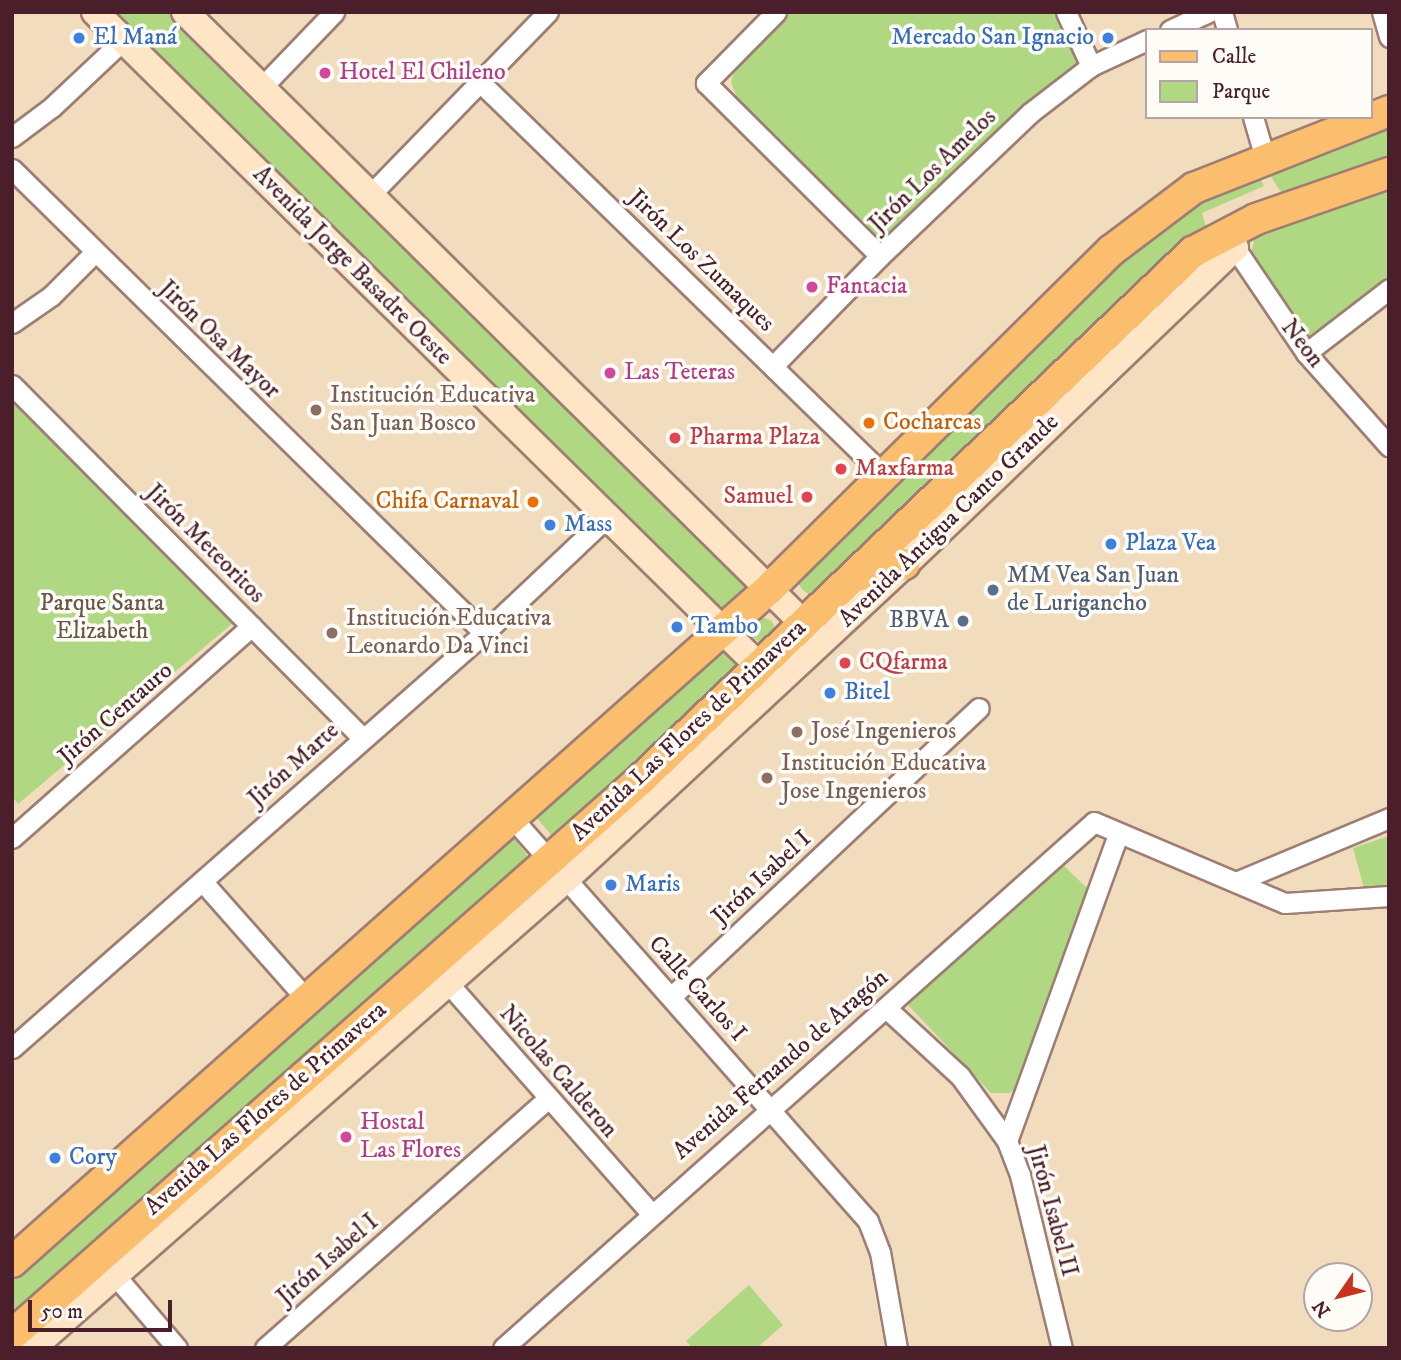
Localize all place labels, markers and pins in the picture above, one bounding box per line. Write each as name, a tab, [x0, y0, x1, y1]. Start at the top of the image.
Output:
place label: El Maná	[93, 24, 177, 52]
place label: Mercado San Ignacio	[891, 24, 1094, 52]
marker: El Maná	[71, 30, 87, 46]
marker: Mercado San Ignacio	[1100, 30, 1116, 46]
place label: Hotel El Chileno	[339, 59, 506, 87]
marker: Hotel El Chileno	[317, 65, 333, 81]
place label: Fantacia	[826, 273, 907, 301]
marker: Fantacia	[804, 279, 820, 295]
place label: Las Teteras	[624, 359, 735, 387]
marker: Las Teteras	[602, 365, 618, 381]
place label: Institución Educativa San Juan Bosco	[330, 382, 535, 438]
marker: Institución Educativa San Juan Bosco	[308, 402, 324, 418]
place label: Cocharcas	[883, 409, 981, 437]
marker: Cocharcas	[861, 415, 877, 431]
place label: Pharma Plaza	[689, 424, 820, 452]
marker: Pharma Plaza	[667, 430, 683, 446]
place label: Maxfarma	[855, 455, 954, 483]
marker: Maxfarma	[833, 461, 849, 477]
place label: Samuel	[724, 483, 793, 511]
place label: Chifa Carnaval	[376, 488, 519, 516]
marker: Samuel	[799, 489, 815, 505]
marker: Chifa Carnaval	[525, 494, 541, 510]
place label: Mass	[564, 511, 612, 539]
marker: Mass	[542, 517, 558, 533]
place label: Plaza Vea	[1125, 530, 1216, 558]
marker: Plaza Vea	[1103, 536, 1119, 552]
place label: MM Vea San Juan de Lurigancho	[1007, 562, 1179, 618]
marker: MM Vea San Juan de Lurigancho	[985, 582, 1001, 598]
place label: Institución Educativa Leonardo Da Vinci	[346, 605, 551, 661]
place label: BBVA	[889, 607, 949, 635]
place label: Tambo	[691, 613, 758, 641]
marker: BBVA	[955, 613, 971, 629]
marker: Tambo	[669, 619, 685, 635]
marker: Institución Educativa Leonardo Da Vinci	[324, 625, 340, 641]
place label: CQfarma	[859, 649, 948, 677]
marker: CQfarma	[837, 655, 853, 671]
place label: Bitel	[844, 679, 890, 707]
marker: Bitel	[822, 685, 838, 701]
place label: José Ingenieros	[811, 718, 956, 746]
marker: José Ingenieros	[789, 724, 805, 740]
place label: Institución Educativa Jose Ingenieros	[781, 750, 986, 806]
marker: Institución Educativa Jose Ingenieros	[759, 770, 775, 786]
place label: Maris	[625, 871, 680, 899]
marker: Maris	[603, 877, 619, 893]
place label: Hostal Las Flores	[360, 1109, 461, 1165]
marker: Hostal Las Flores	[338, 1129, 354, 1145]
place label: Cory	[69, 1144, 117, 1172]
marker: Cory	[47, 1150, 63, 1166]

